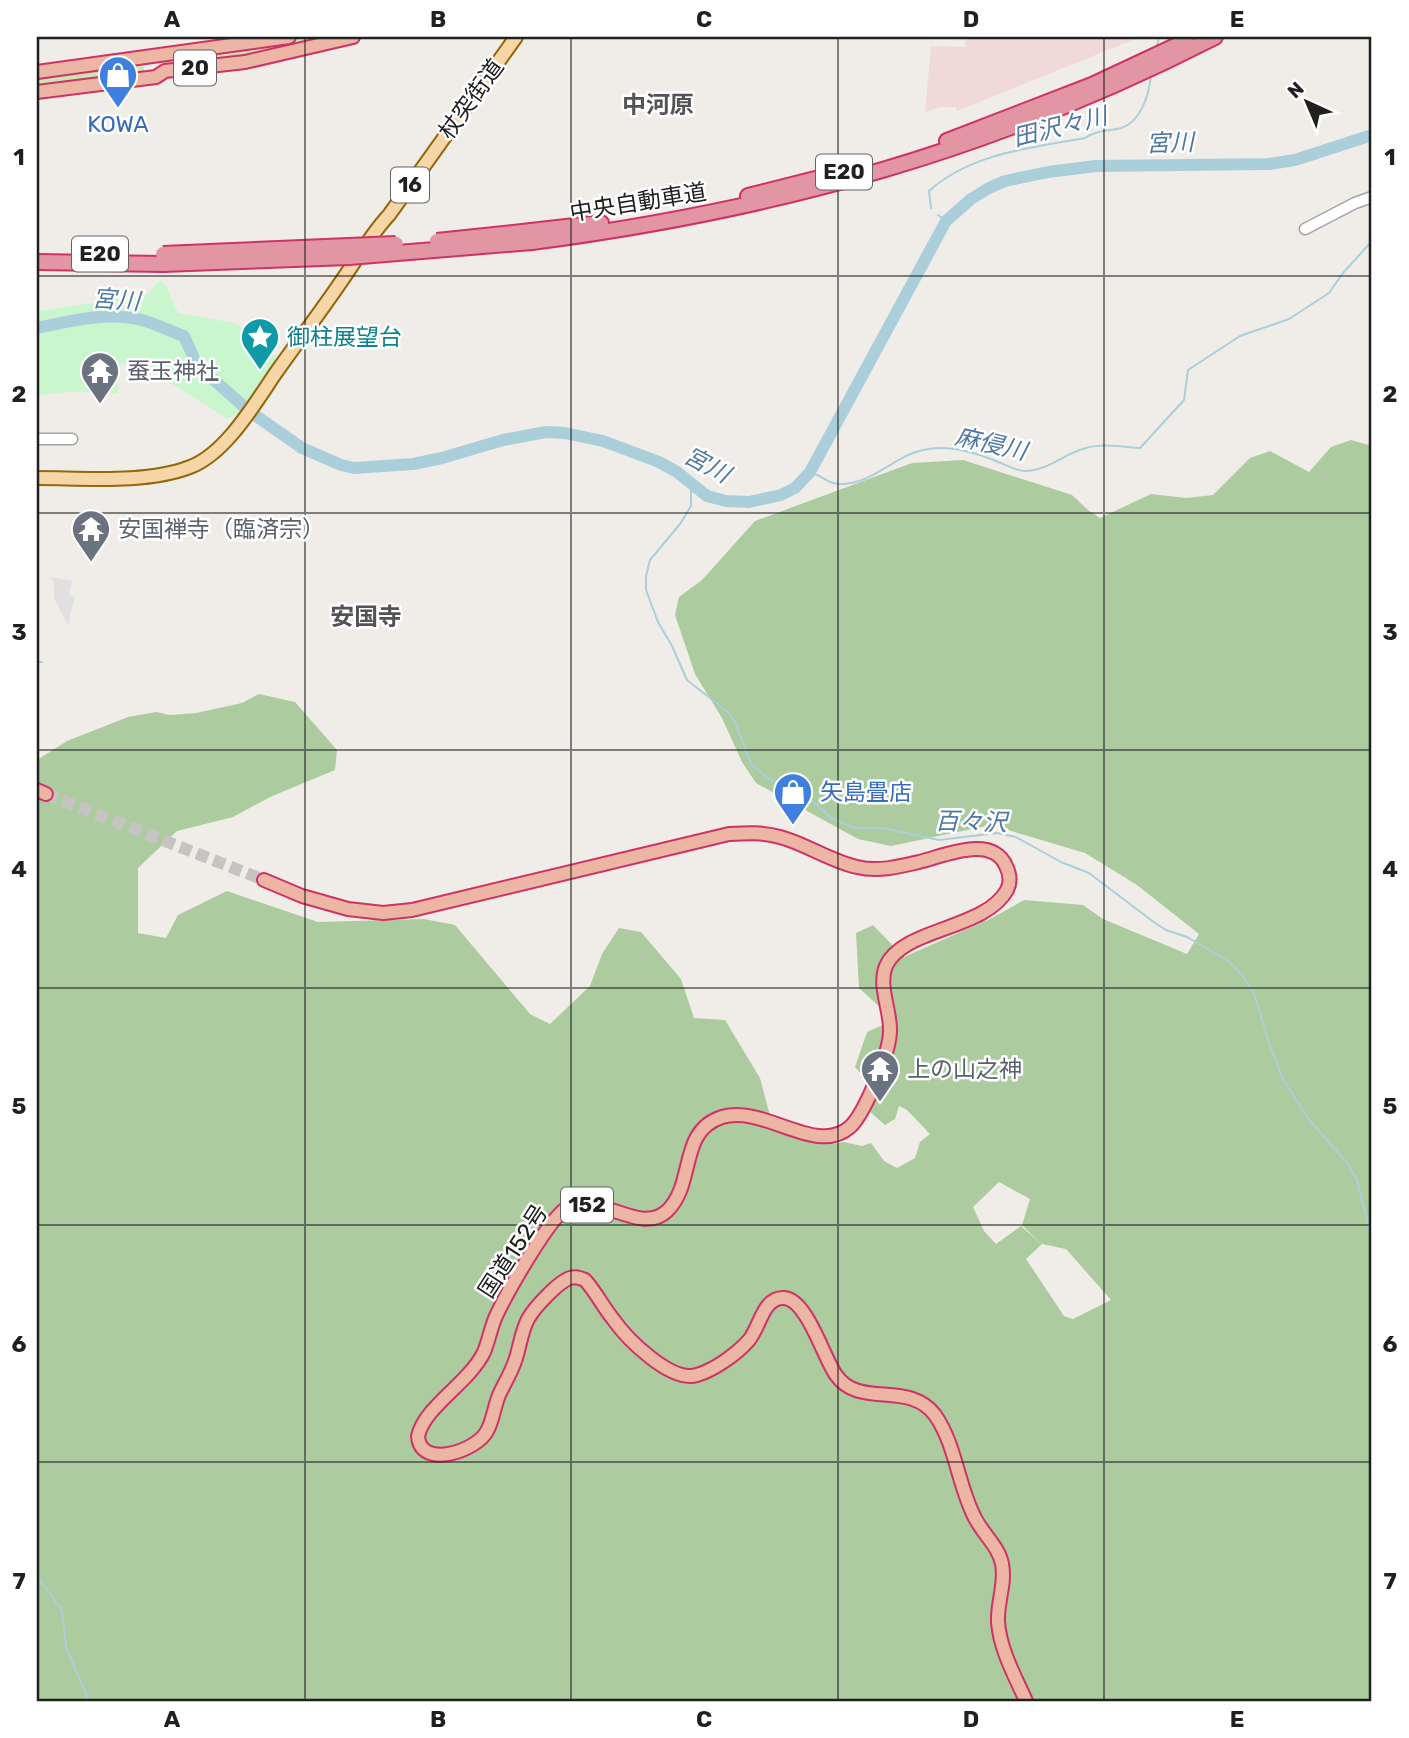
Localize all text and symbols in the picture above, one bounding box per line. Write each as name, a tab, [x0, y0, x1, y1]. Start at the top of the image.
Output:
text: A	[164, 5, 181, 33]
text: B	[430, 5, 446, 33]
text: C	[696, 5, 712, 33]
text: D	[963, 5, 979, 33]
text: E	[1230, 5, 1244, 33]
road number: 20	[174, 50, 216, 86]
shop icon: KOWA	[97, 54, 139, 109]
street label: 杖突街道	[433, 54, 509, 144]
north arrow	[1272, 66, 1342, 136]
text: N	[1283, 77, 1308, 103]
district label: 中河原	[622, 91, 694, 119]
water label: 田沢々川	[1010, 101, 1113, 152]
place label: KOWA	[87, 110, 149, 138]
water label: 宮川	[1146, 128, 1197, 158]
text: 1	[13, 143, 25, 171]
text: 1	[1384, 143, 1396, 171]
road number: E20	[816, 154, 872, 190]
road number: 16	[391, 168, 429, 202]
street label: 中央自動車道	[568, 177, 708, 227]
road number: E20	[72, 236, 128, 272]
water label: 宮川	[91, 284, 144, 316]
place icon: 御柱展望台	[239, 316, 281, 371]
place label: 御柱展望台	[287, 323, 402, 351]
temple icon: 蚕玉神社	[79, 350, 121, 405]
place label: 蚕玉神社	[127, 357, 219, 385]
text: 2	[12, 380, 26, 408]
text: 2	[1383, 380, 1397, 408]
water label: 麻侵川	[953, 422, 1032, 466]
water label: 宮川	[679, 441, 737, 490]
temple icon: 安国禅寺（臨済宗）	[70, 508, 112, 563]
place label: 安国禅寺（臨済宗）	[118, 515, 325, 543]
district label: 安国寺	[330, 603, 402, 631]
text: 3	[11, 618, 27, 646]
text: 3	[1382, 618, 1398, 646]
shop icon: 矢島畳店	[772, 771, 814, 826]
place label: 矢島畳店	[820, 778, 912, 806]
water label: 百々沢	[935, 807, 1010, 837]
text: 4	[11, 855, 27, 883]
text: 4	[1382, 855, 1398, 883]
temple icon: 上の山之神	[859, 1048, 901, 1103]
place label: 上の山之神	[907, 1055, 1022, 1083]
text: 5	[12, 1092, 27, 1120]
text: 5	[1383, 1092, 1398, 1120]
road number: 152	[561, 1188, 613, 1222]
street label: 国道152号	[472, 1199, 554, 1303]
text: 6	[12, 1330, 27, 1358]
text: 6	[1383, 1330, 1398, 1358]
text: 7	[12, 1567, 26, 1595]
text: 7	[1383, 1567, 1397, 1595]
text: A	[164, 1705, 181, 1733]
text: B	[430, 1705, 446, 1733]
text: C	[696, 1705, 712, 1733]
text: D	[963, 1705, 979, 1733]
text: E	[1230, 1705, 1244, 1733]

